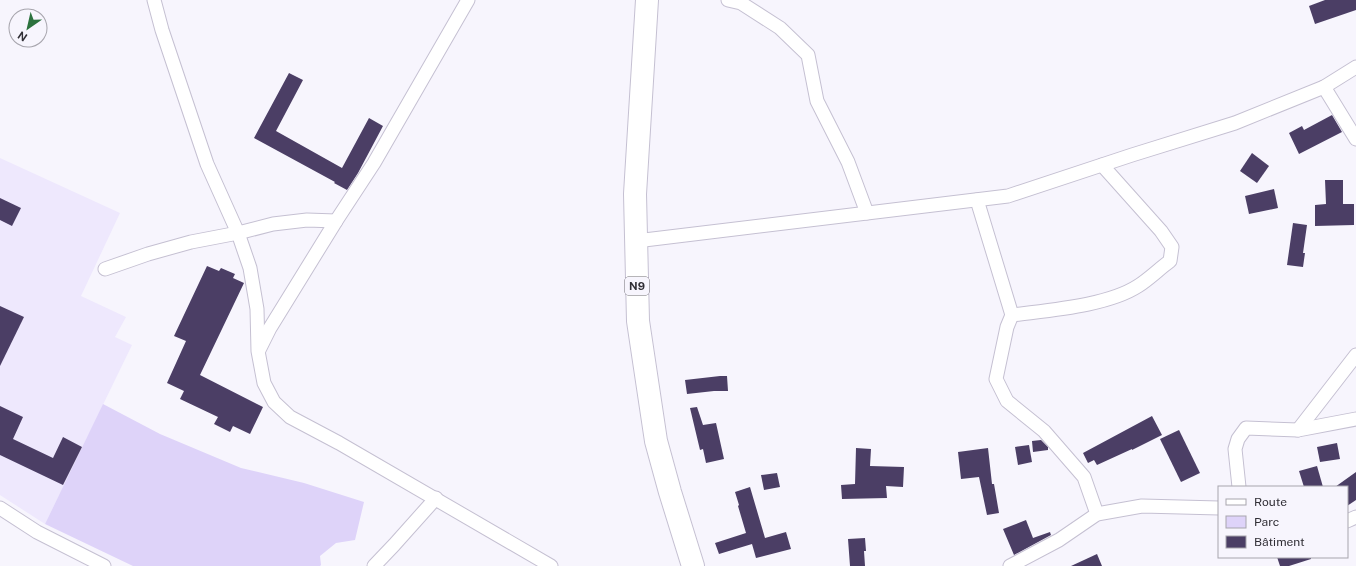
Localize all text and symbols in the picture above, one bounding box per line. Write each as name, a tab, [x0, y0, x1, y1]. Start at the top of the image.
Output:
north arrow	[8, 8, 48, 48]
text: N	[15, 29, 29, 44]
road number: N9	[625, 277, 649, 295]
legend	[1218, 486, 1348, 558]
text: Route	[1254, 495, 1287, 509]
text: Parc	[1254, 515, 1279, 529]
text: Bâtiment	[1254, 535, 1305, 549]

